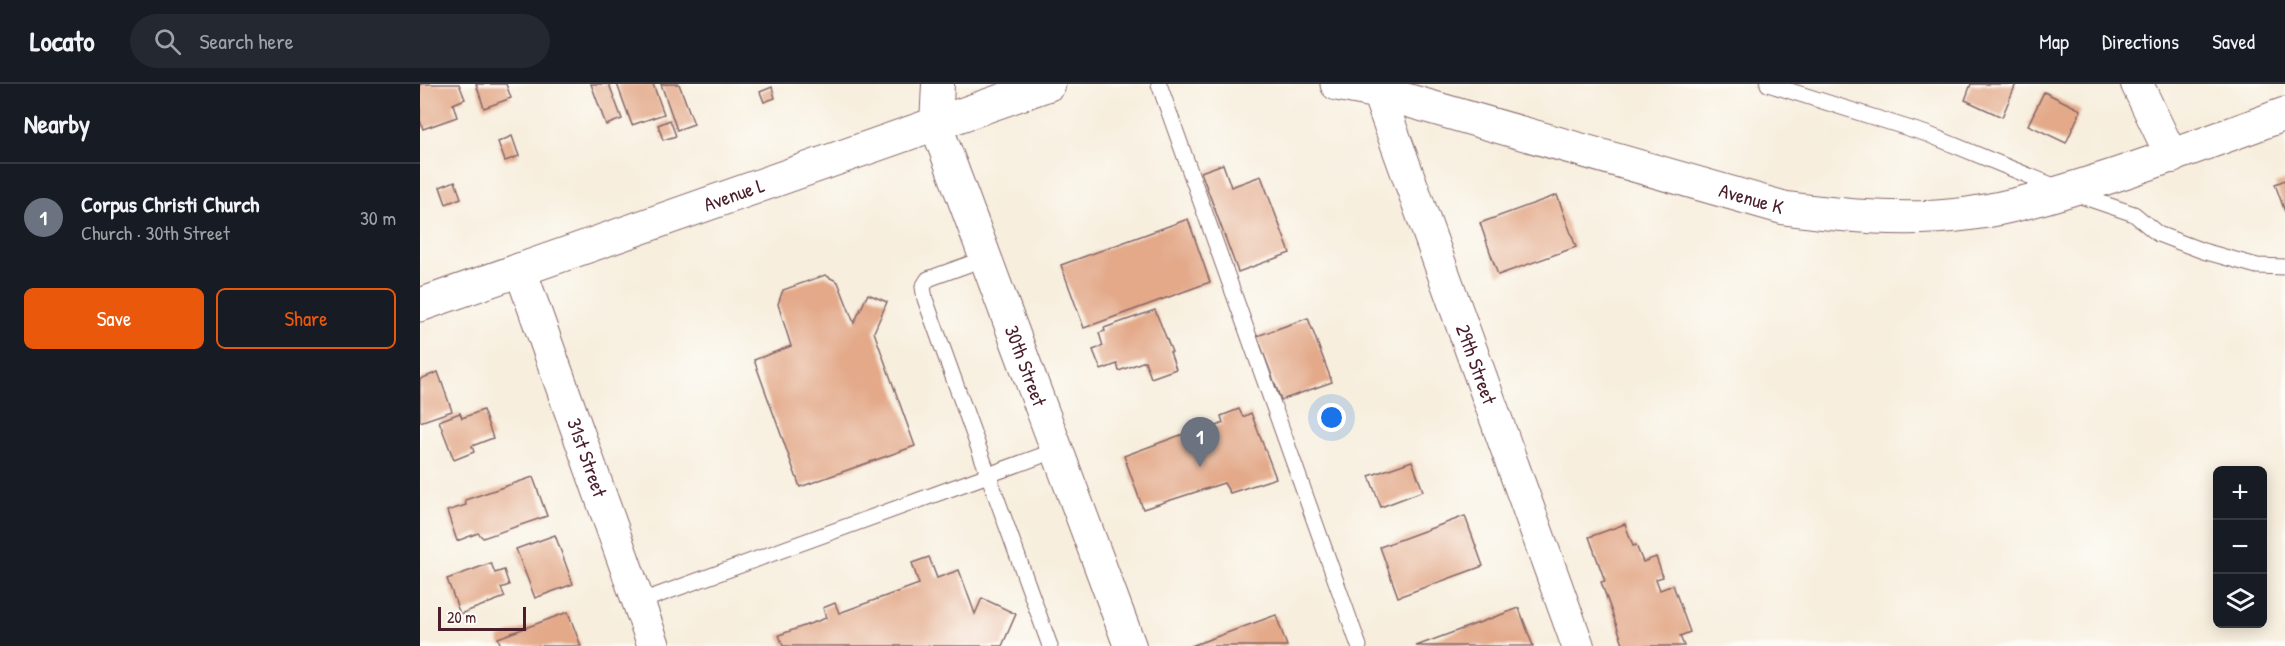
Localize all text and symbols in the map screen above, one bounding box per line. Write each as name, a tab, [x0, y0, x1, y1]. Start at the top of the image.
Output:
search box	[130, 14, 550, 68]
text: Locato	[30, 22, 94, 60]
icon: search	[151, 25, 184, 58]
text: Search here	[199, 26, 293, 56]
text: Map	[2039, 27, 2069, 56]
text: Directions	[2102, 27, 2179, 56]
text: Saved	[2212, 27, 2255, 56]
text: Nearby	[24, 106, 90, 141]
street label: Avenue L	[700, 171, 768, 217]
street label: Avenue K	[1716, 176, 1787, 220]
text: Corpus Christi Church	[81, 189, 259, 219]
text: 1	[40, 204, 47, 231]
text: 30 m	[360, 204, 396, 231]
text: Church · 30th Street	[81, 219, 230, 246]
button: Save	[24, 288, 204, 349]
button: Share	[216, 288, 396, 349]
street label: 29th Street	[1450, 320, 1504, 409]
street label: 30th Street	[999, 321, 1054, 411]
your location	[1317, 403, 1346, 432]
street label: 31st Street	[561, 414, 614, 502]
pin: 1	[1180, 418, 1220, 467]
map controls	[2213, 466, 2267, 628]
button: +	[2213, 466, 2267, 520]
button: −	[2213, 520, 2267, 574]
button: layers	[2213, 574, 2267, 628]
scale bar	[438, 604, 526, 632]
text: 20 m	[447, 606, 476, 628]

